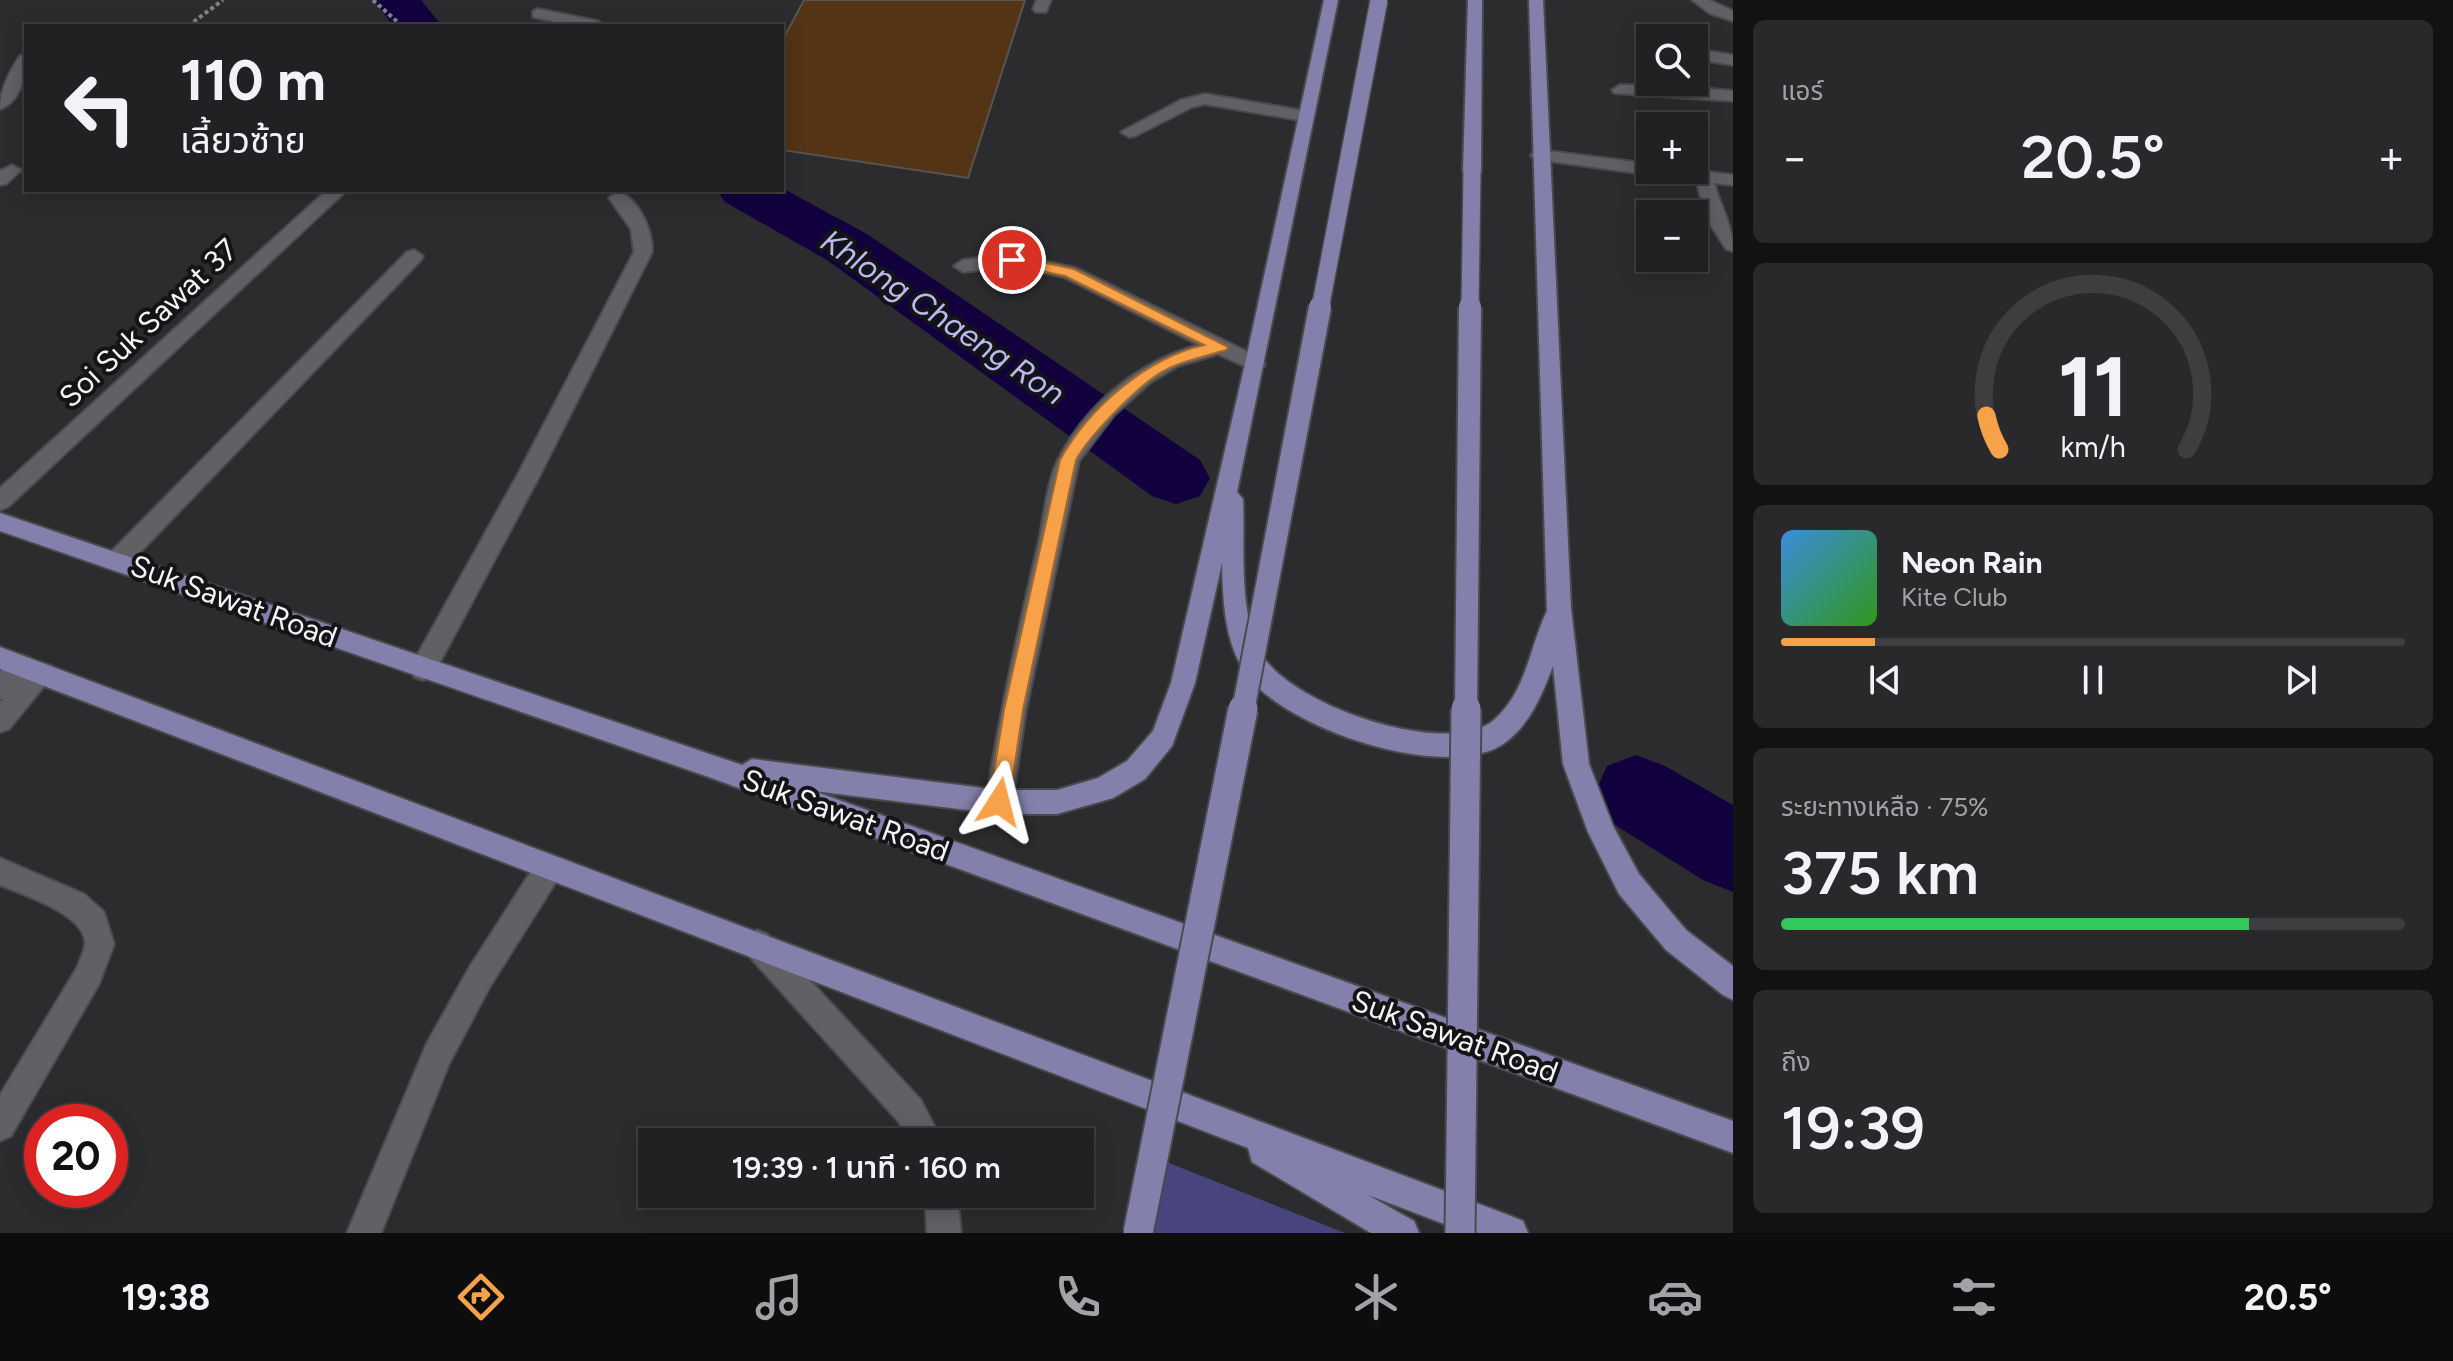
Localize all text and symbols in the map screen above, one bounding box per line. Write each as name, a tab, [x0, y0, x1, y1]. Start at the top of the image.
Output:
map controls	[1636, 24, 1708, 272]
button: search	[1636, 24, 1708, 96]
text: 110 m	[180, 47, 326, 114]
icon: left	[48, 56, 152, 160]
text: แอร์	[1781, 75, 1823, 107]
button: +	[1636, 112, 1708, 184]
text: เลี้ยวซ้าย	[180, 119, 306, 162]
text: 20.5°	[2021, 121, 2165, 193]
text: −	[1781, 131, 1808, 184]
text: +	[2378, 131, 2405, 184]
button: −	[1636, 200, 1708, 272]
water label: Khlong Chaeng Ron	[814, 221, 1072, 413]
pin	[978, 226, 1046, 294]
street label: Soi Suk Sawat 37	[51, 231, 245, 415]
icon: arrive	[990, 238, 1034, 282]
text: 11	[2058, 336, 2128, 436]
text: km/h	[2060, 430, 2126, 464]
text: Neon Rain	[1901, 544, 2043, 581]
street label: Suk Sawat Road	[126, 547, 342, 655]
text: Kite Club	[1901, 581, 2007, 613]
icon: previous	[1863, 658, 1907, 702]
icon: pause	[2071, 658, 2115, 702]
icon: next	[2279, 658, 2323, 702]
position arrow	[957, 760, 1041, 844]
street label: Suk Sawat Road	[738, 761, 954, 869]
text: ระยะทางเหลือ · 75%	[1781, 791, 1989, 823]
text: 375 km	[1781, 837, 1979, 909]
street label: Suk Sawat Road	[1347, 982, 1563, 1090]
text: ถึง	[1781, 1046, 1811, 1078]
text: 19:39	[1781, 1092, 1925, 1164]
speed limit sign: 20	[24, 1104, 128, 1208]
text: 19:39 · 1 นาที · 160 m	[731, 1149, 1001, 1186]
icon: directions	[453, 1269, 509, 1325]
icon: music	[751, 1269, 807, 1325]
icon: phone	[1050, 1269, 1106, 1325]
icon: climate	[1348, 1269, 1404, 1325]
icon: car	[1647, 1269, 1703, 1325]
icon: filters	[1946, 1269, 2002, 1325]
text: 19:38	[121, 1276, 210, 1319]
text: 20.5°	[2244, 1276, 2332, 1319]

